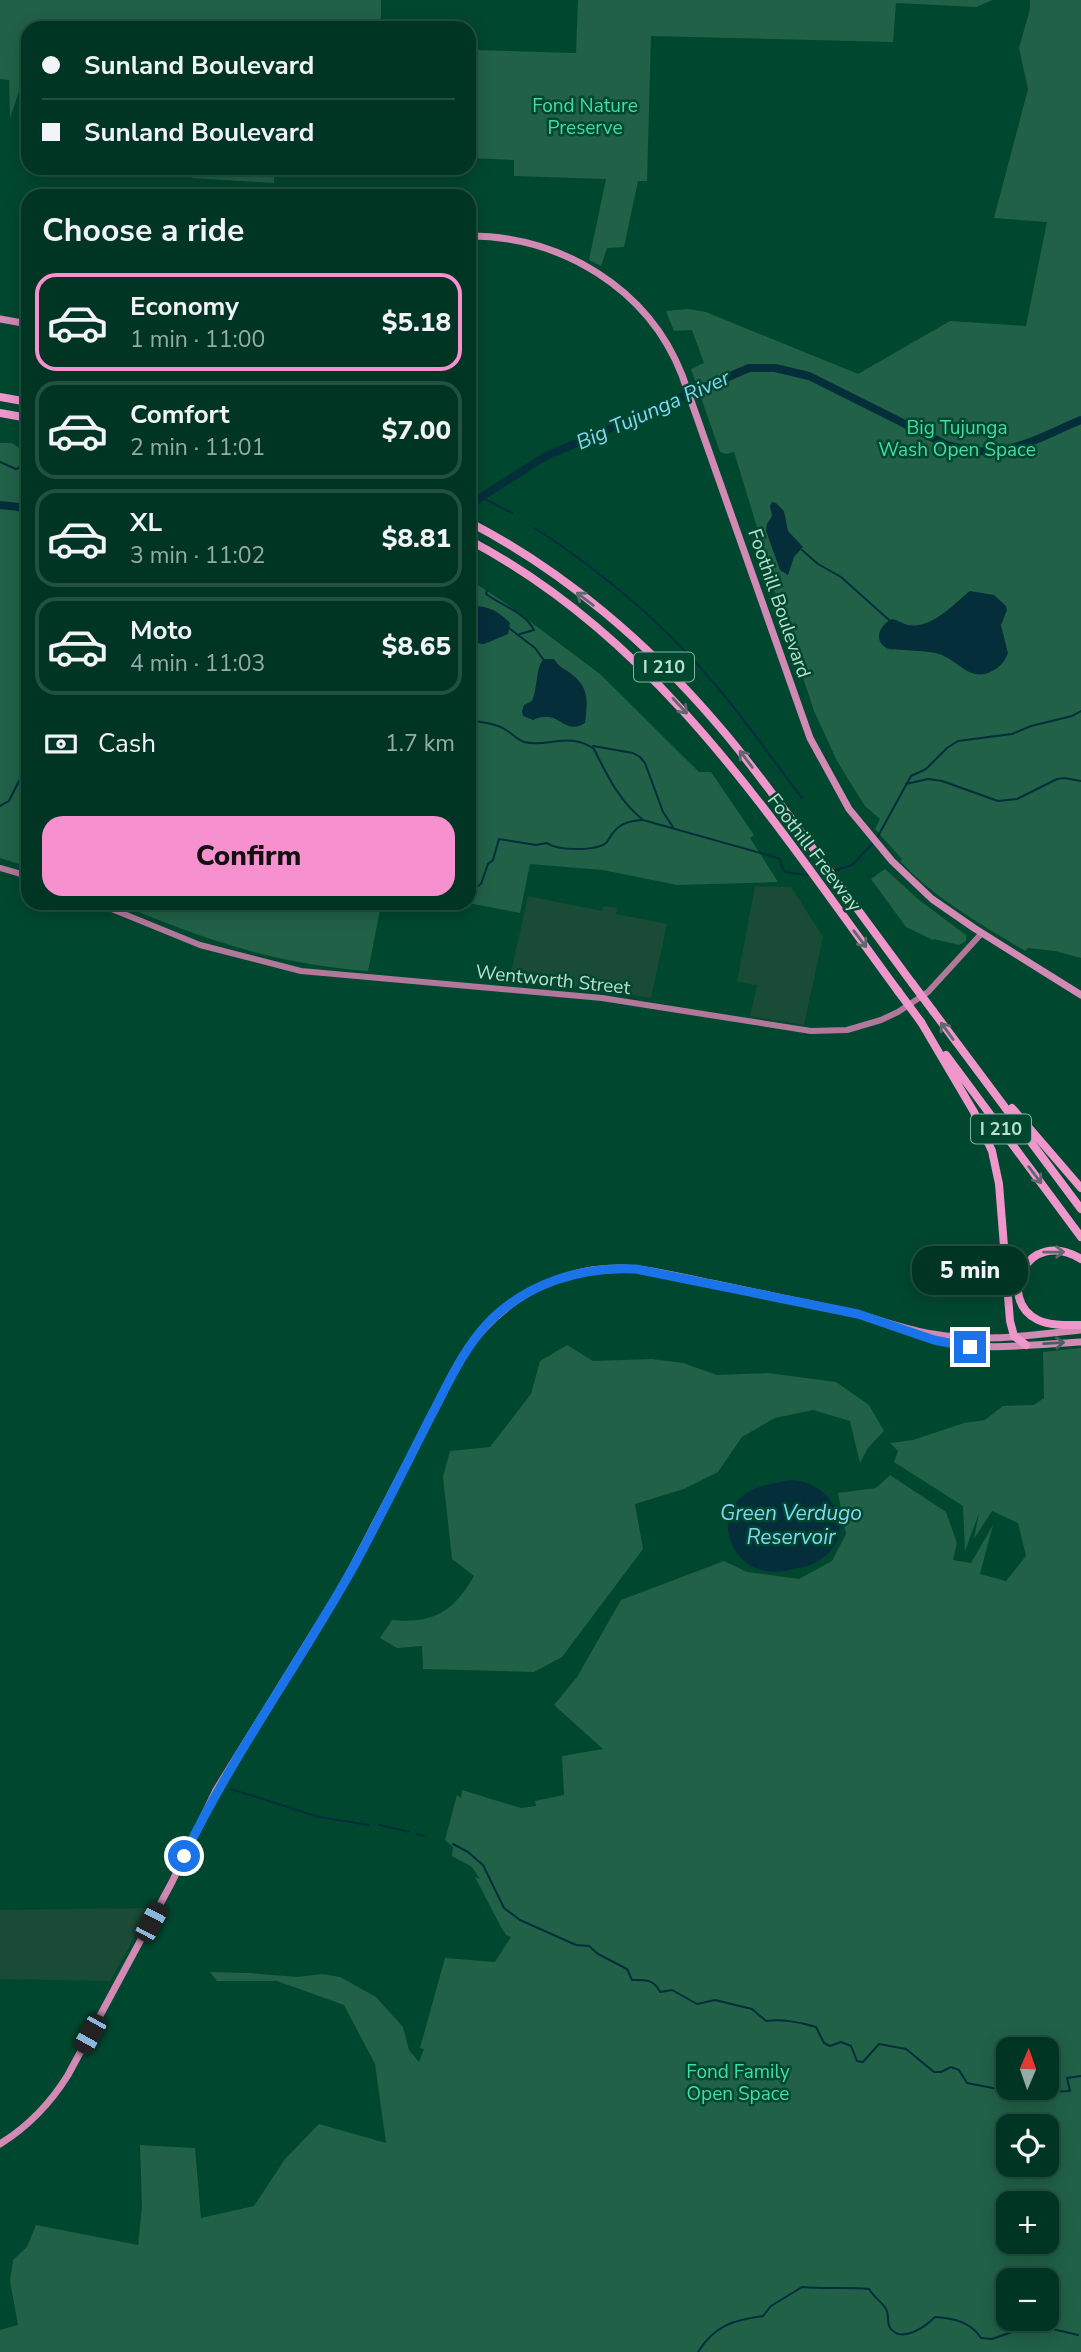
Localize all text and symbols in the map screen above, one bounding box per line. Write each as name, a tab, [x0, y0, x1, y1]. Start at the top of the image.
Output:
text: Sunland Boulevard	[84, 48, 314, 83]
park label: Fond Nature Preserve	[532, 93, 638, 141]
text: Sunland Boulevard	[84, 115, 314, 150]
text: Choose a ride	[42, 209, 244, 252]
text: Economy	[130, 289, 239, 324]
icon: car	[46, 291, 109, 354]
text: $5.18	[382, 305, 451, 340]
text: 1 min · 11:00	[130, 324, 265, 355]
water label: Big Tujunga River	[572, 363, 735, 456]
text: Comfort	[130, 397, 230, 432]
icon: car	[46, 399, 109, 462]
text: $7.00	[382, 413, 451, 448]
park label: Big Tujunga Wash Open Space	[878, 415, 1036, 463]
text: 2 min · 11:01	[130, 432, 265, 463]
text: XL	[130, 505, 162, 540]
icon: car	[46, 507, 109, 570]
text: $8.81	[382, 521, 451, 556]
street label: Foothill Boulevard	[741, 525, 817, 681]
text: 3 min · 11:02	[130, 540, 265, 571]
one-way arrow	[576, 591, 595, 606]
text: Moto	[130, 613, 192, 648]
icon: car	[46, 615, 109, 678]
text: $8.65	[382, 629, 451, 664]
text: 4 min · 11:03	[130, 648, 265, 679]
road number: I 210	[634, 652, 694, 682]
one-way arrow	[672, 697, 688, 715]
icon: cash	[42, 725, 80, 763]
text: Cash	[98, 726, 156, 761]
text: 1.7 km	[385, 728, 455, 759]
one-way arrow	[738, 750, 753, 768]
street label: Foothill Freeway	[761, 788, 867, 917]
button: Confirm	[42, 816, 455, 896]
one-way arrow	[853, 929, 867, 948]
street label: Wentworth Street	[474, 959, 632, 1001]
one-way arrow	[940, 1022, 955, 1040]
road number: I 210	[971, 1114, 1031, 1144]
one-way arrow	[1028, 1165, 1042, 1184]
one-way arrow	[1042, 1245, 1065, 1259]
callout: 5 min	[912, 1246, 1028, 1294]
text: 5 min	[940, 1255, 1000, 1286]
route end	[954, 1331, 986, 1363]
one-way arrow	[1042, 1337, 1065, 1350]
water label: Green Verdugo Reservoir	[720, 1499, 862, 1551]
route start	[168, 1840, 200, 1872]
car	[132, 1899, 171, 1945]
car	[71, 2011, 110, 2057]
north arrow	[996, 2037, 1059, 2100]
map controls	[996, 2037, 1059, 2331]
park label: Fond Family Open Space	[686, 2059, 790, 2107]
button: locate	[996, 2114, 1059, 2177]
button: +	[996, 2191, 1059, 2254]
button: −	[996, 2268, 1059, 2331]

